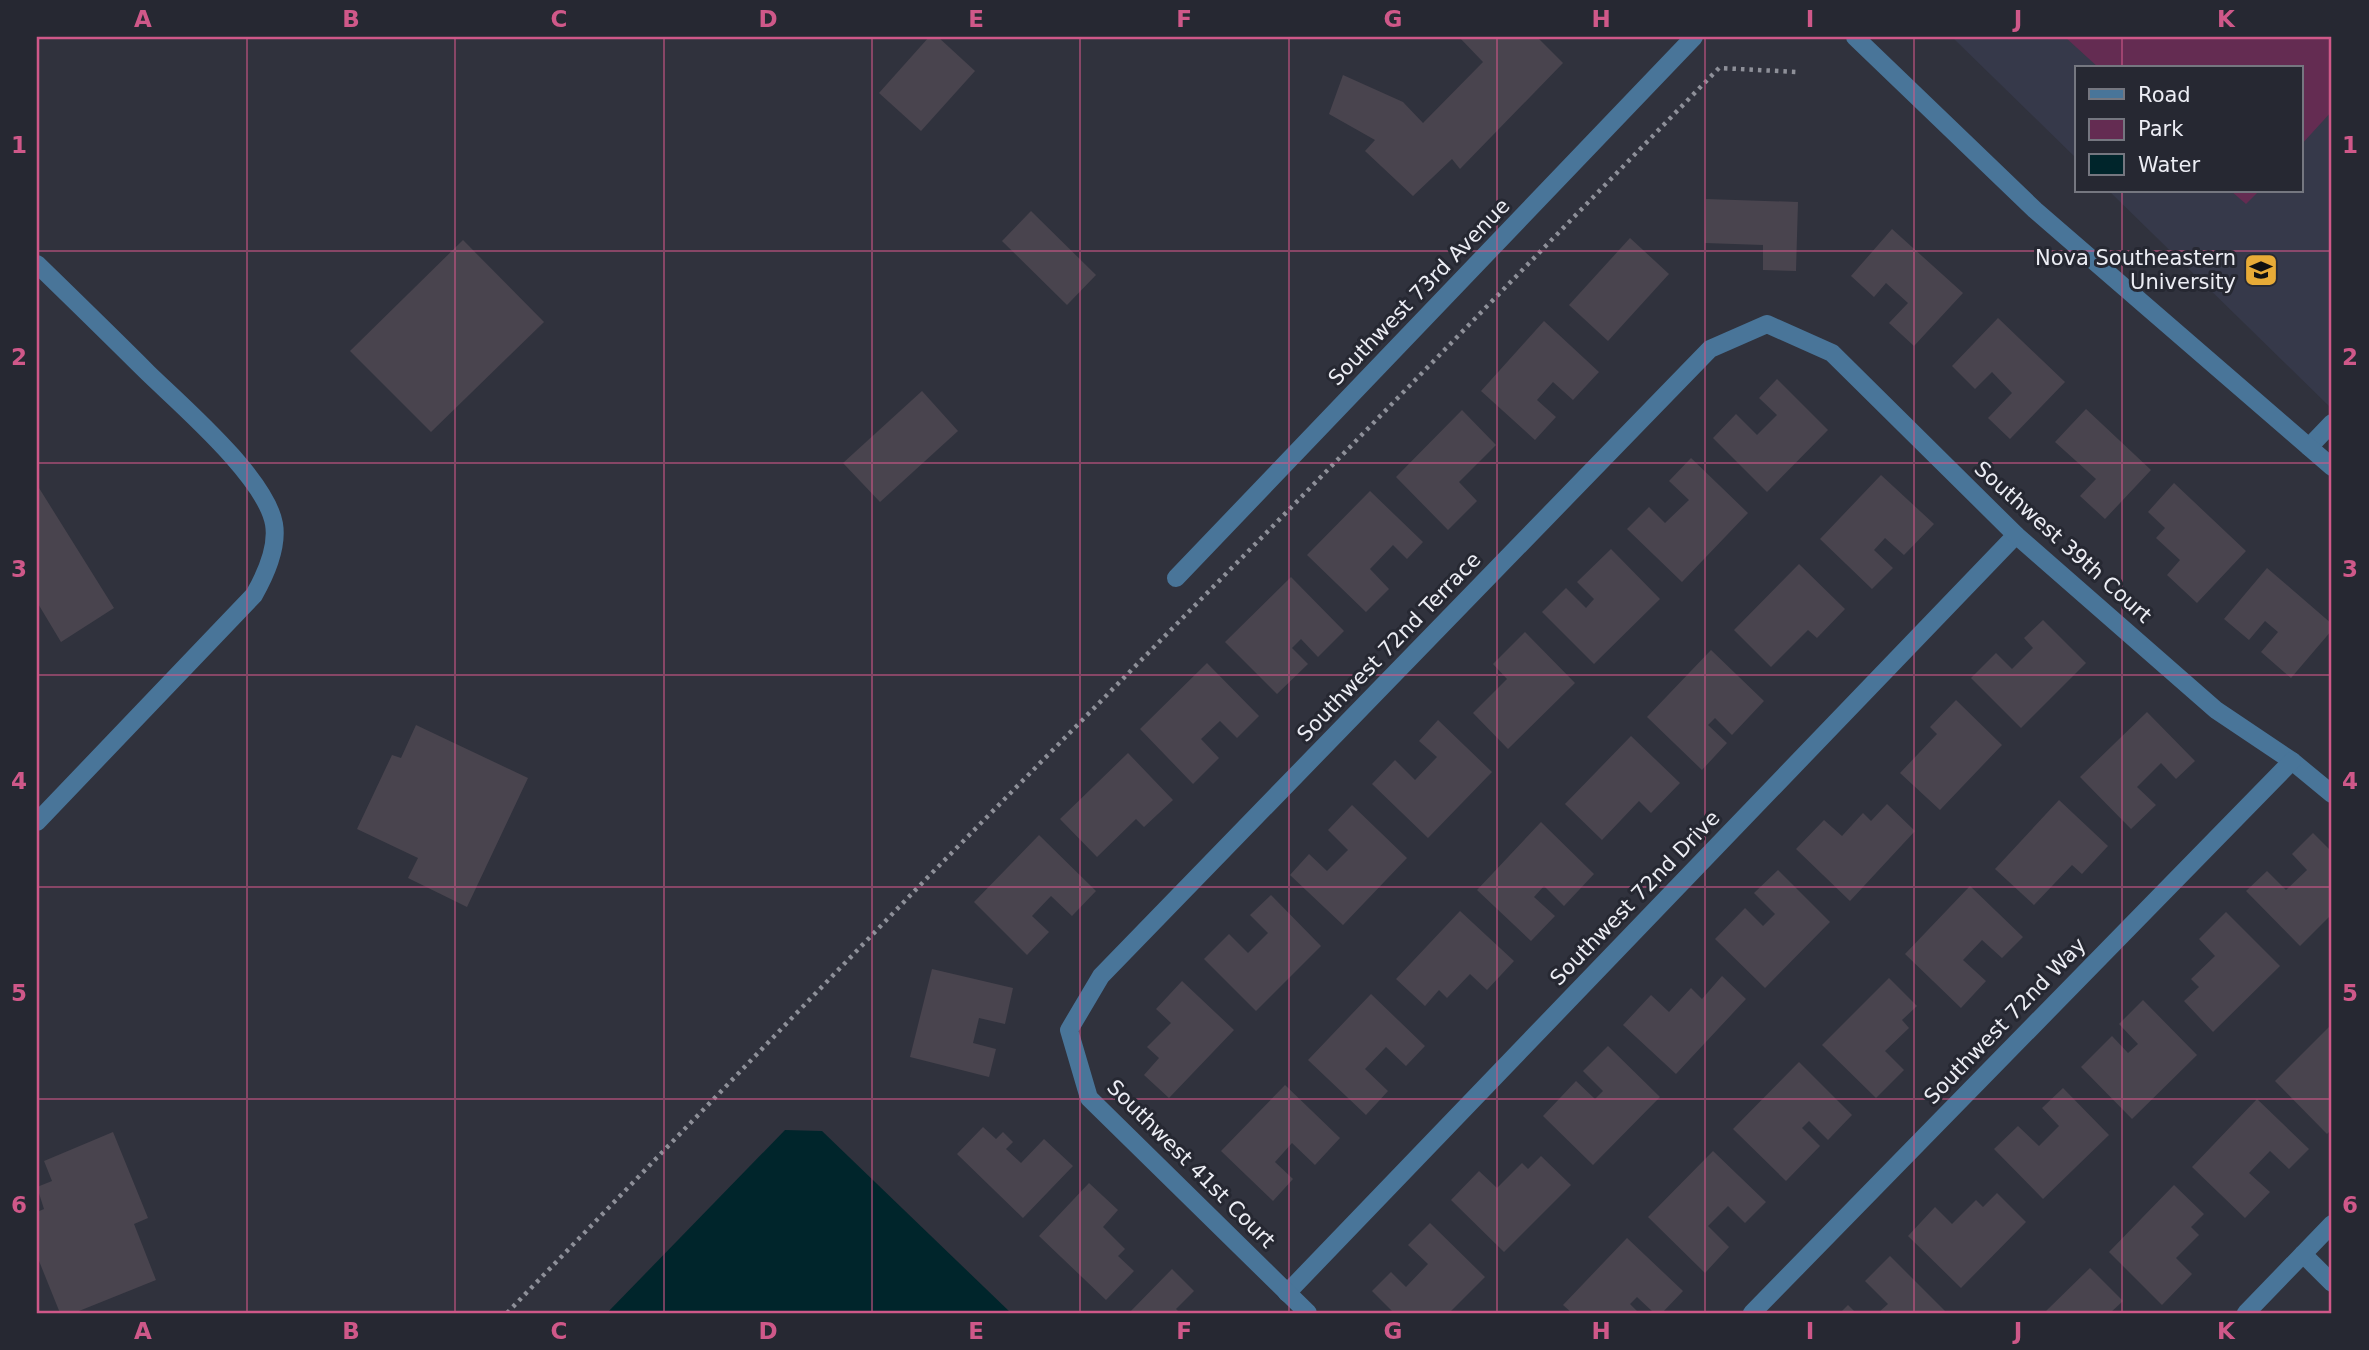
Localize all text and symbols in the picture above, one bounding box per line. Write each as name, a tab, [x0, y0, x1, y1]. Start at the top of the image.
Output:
text: A	[134, 6, 152, 32]
text: B	[342, 6, 360, 32]
text: C	[551, 6, 567, 32]
text: D	[758, 6, 778, 32]
text: E	[968, 6, 984, 32]
text: F	[1176, 6, 1192, 32]
text: G	[1384, 6, 1402, 32]
text: H	[1591, 6, 1611, 32]
text: I	[1806, 6, 1814, 32]
text: J	[2012, 6, 2022, 32]
text: K	[2217, 6, 2236, 32]
legend	[2075, 66, 2302, 192]
text: Road	[2138, 83, 2191, 107]
text: Park	[2138, 117, 2184, 141]
text: 1	[11, 132, 27, 158]
text: 1	[2342, 132, 2358, 158]
text: Water	[2138, 153, 2200, 177]
street label: Southwest 73rd Avenue	[1324, 194, 1514, 390]
place label: Nova Southeastern University	[2035, 246, 2236, 294]
school or university icon: Nova Southeastern University	[2242, 251, 2280, 289]
text: 2	[11, 344, 27, 370]
text: 2	[2342, 344, 2358, 370]
street label: Southwest 39th Court	[1970, 456, 2156, 628]
street label: Southwest 72nd Terrace	[1292, 548, 1486, 746]
text: 3	[11, 556, 27, 582]
text: 3	[2342, 556, 2358, 582]
text: 4	[11, 768, 27, 794]
text: 4	[2342, 768, 2358, 794]
street label: Southwest 72nd Drive	[1545, 806, 1725, 990]
street label: Southwest 72nd Way	[1919, 933, 2091, 1109]
text: 5	[11, 980, 27, 1006]
text: 5	[2342, 980, 2358, 1006]
street label: Southwest 41st Court	[1102, 1075, 1280, 1253]
text: 6	[11, 1192, 27, 1218]
text: 6	[2342, 1192, 2358, 1218]
text: A	[134, 1318, 152, 1344]
text: B	[342, 1318, 360, 1344]
text: C	[551, 1318, 567, 1344]
text: D	[758, 1318, 778, 1344]
text: E	[968, 1318, 984, 1344]
text: F	[1176, 1318, 1192, 1344]
text: G	[1384, 1318, 1402, 1344]
text: H	[1591, 1318, 1611, 1344]
text: I	[1806, 1318, 1814, 1344]
text: J	[2012, 1318, 2022, 1344]
text: K	[2217, 1318, 2236, 1344]

